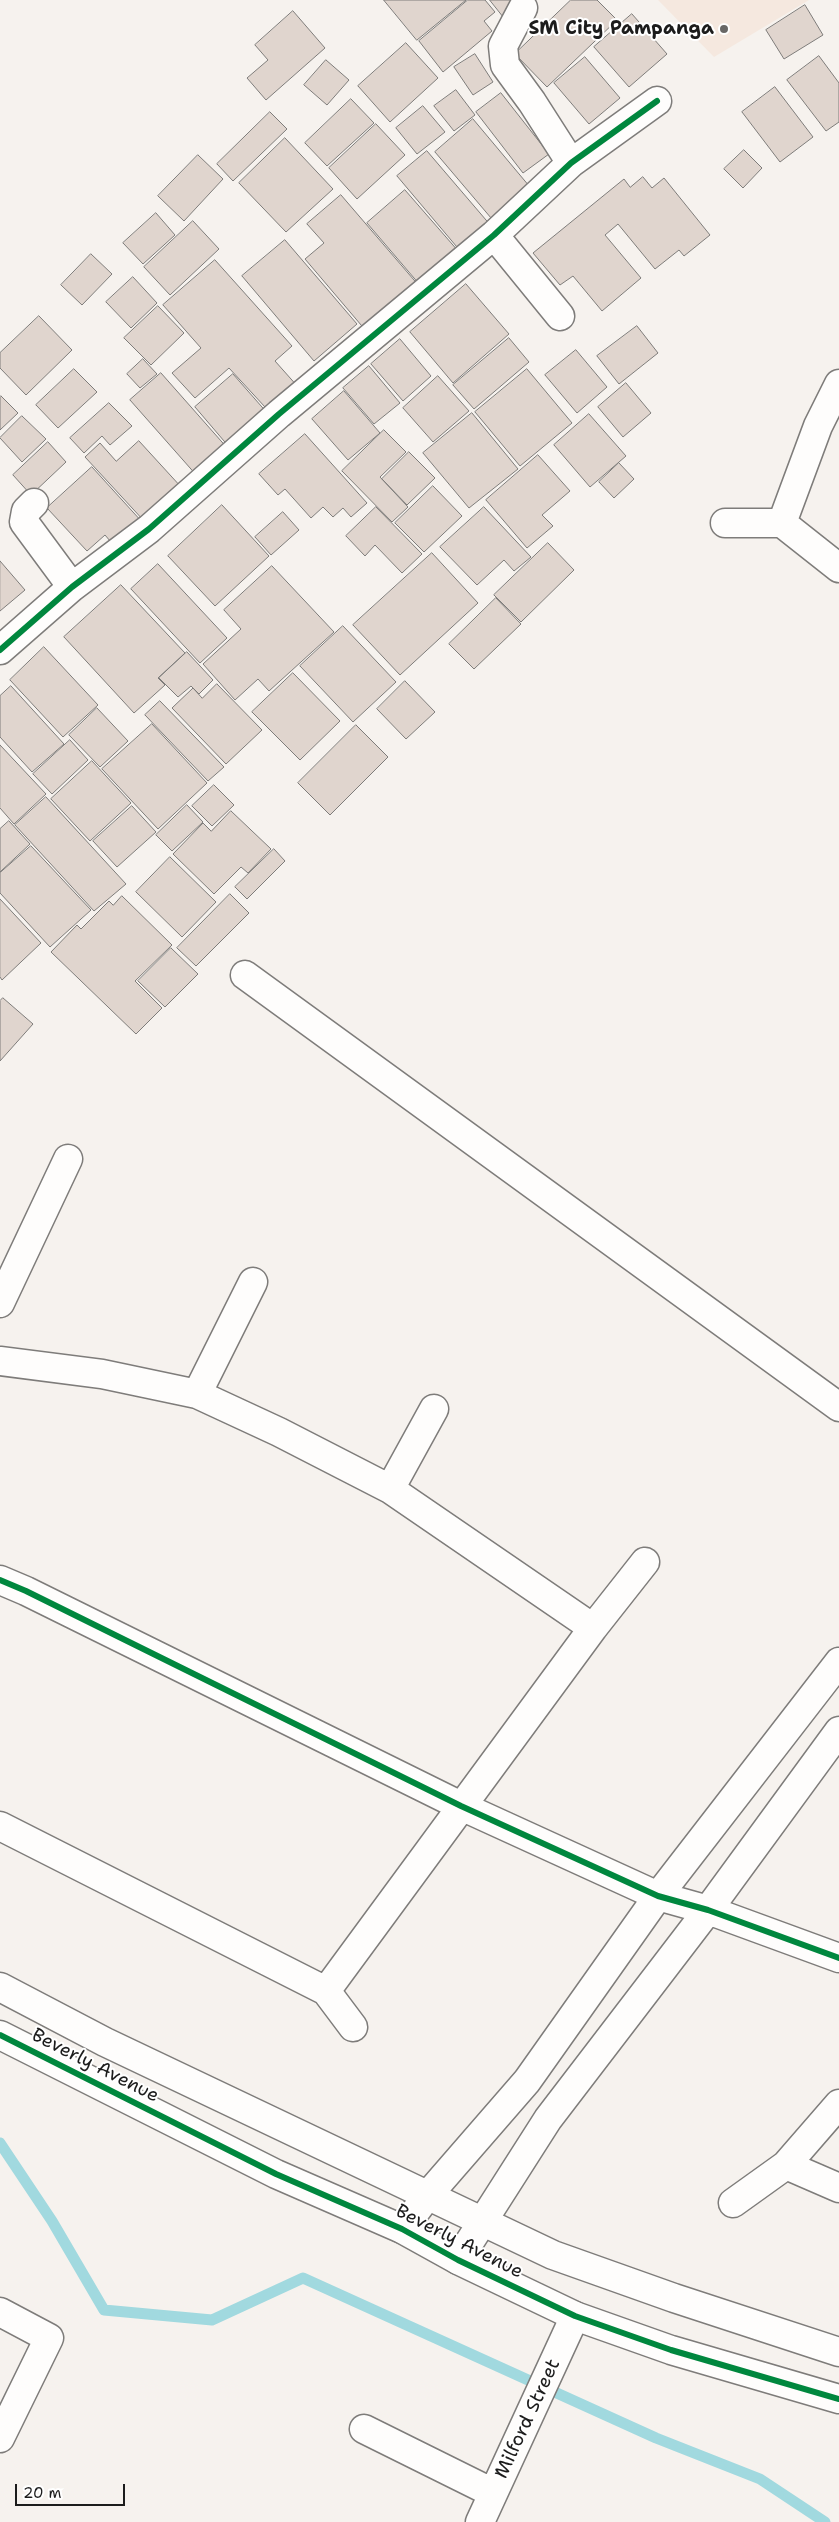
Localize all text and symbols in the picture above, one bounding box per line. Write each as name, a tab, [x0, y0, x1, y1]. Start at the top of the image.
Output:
place label: SM City Pampanga	[528, 18, 714, 40]
marker: SM City Pampanga	[718, 23, 730, 35]
street label: Beverly Avenue	[27, 2024, 163, 2108]
street label: Beverly Avenue	[391, 2200, 527, 2284]
street label: Milford Street	[490, 2356, 566, 2482]
scale bar	[18, 2474, 128, 2506]
text: 20 m	[23, 2483, 62, 2503]

